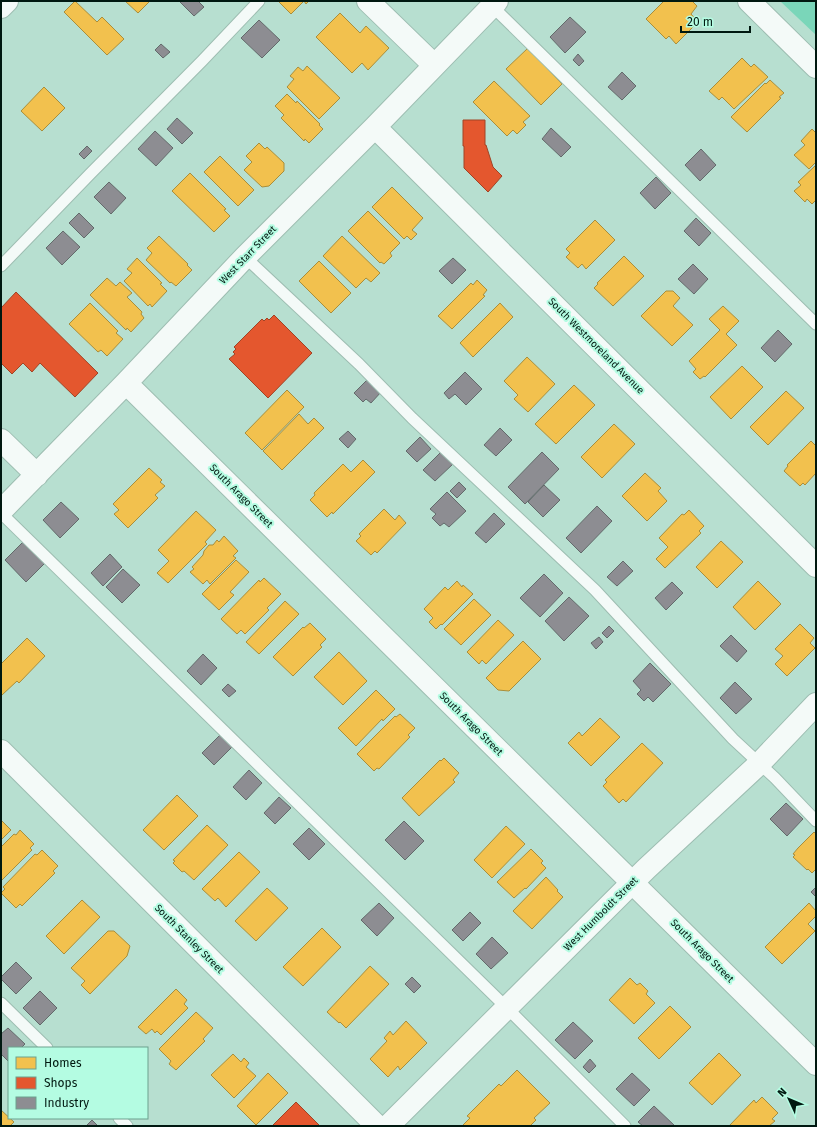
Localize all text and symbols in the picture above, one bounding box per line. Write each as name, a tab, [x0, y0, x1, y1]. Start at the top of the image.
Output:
scale bar	[681, 8, 750, 34]
text: 20 m	[687, 15, 713, 29]
street label: West Starr Street	[217, 223, 279, 287]
street label: South Westmoreland Avenue	[546, 296, 646, 396]
street label: South Arago Street	[207, 462, 275, 530]
street label: South Arago Street	[437, 690, 505, 758]
street label: West Humboldt Street	[561, 874, 641, 954]
street label: South Stanley Street	[152, 902, 226, 976]
street label: South Arago Street	[668, 917, 736, 985]
legend	[8, 1047, 148, 1119]
text: Homes	[44, 1056, 82, 1070]
text: Shops	[44, 1076, 78, 1090]
north arrow	[769, 1079, 809, 1119]
text: N	[775, 1085, 789, 1100]
text: Industry	[44, 1096, 89, 1110]

